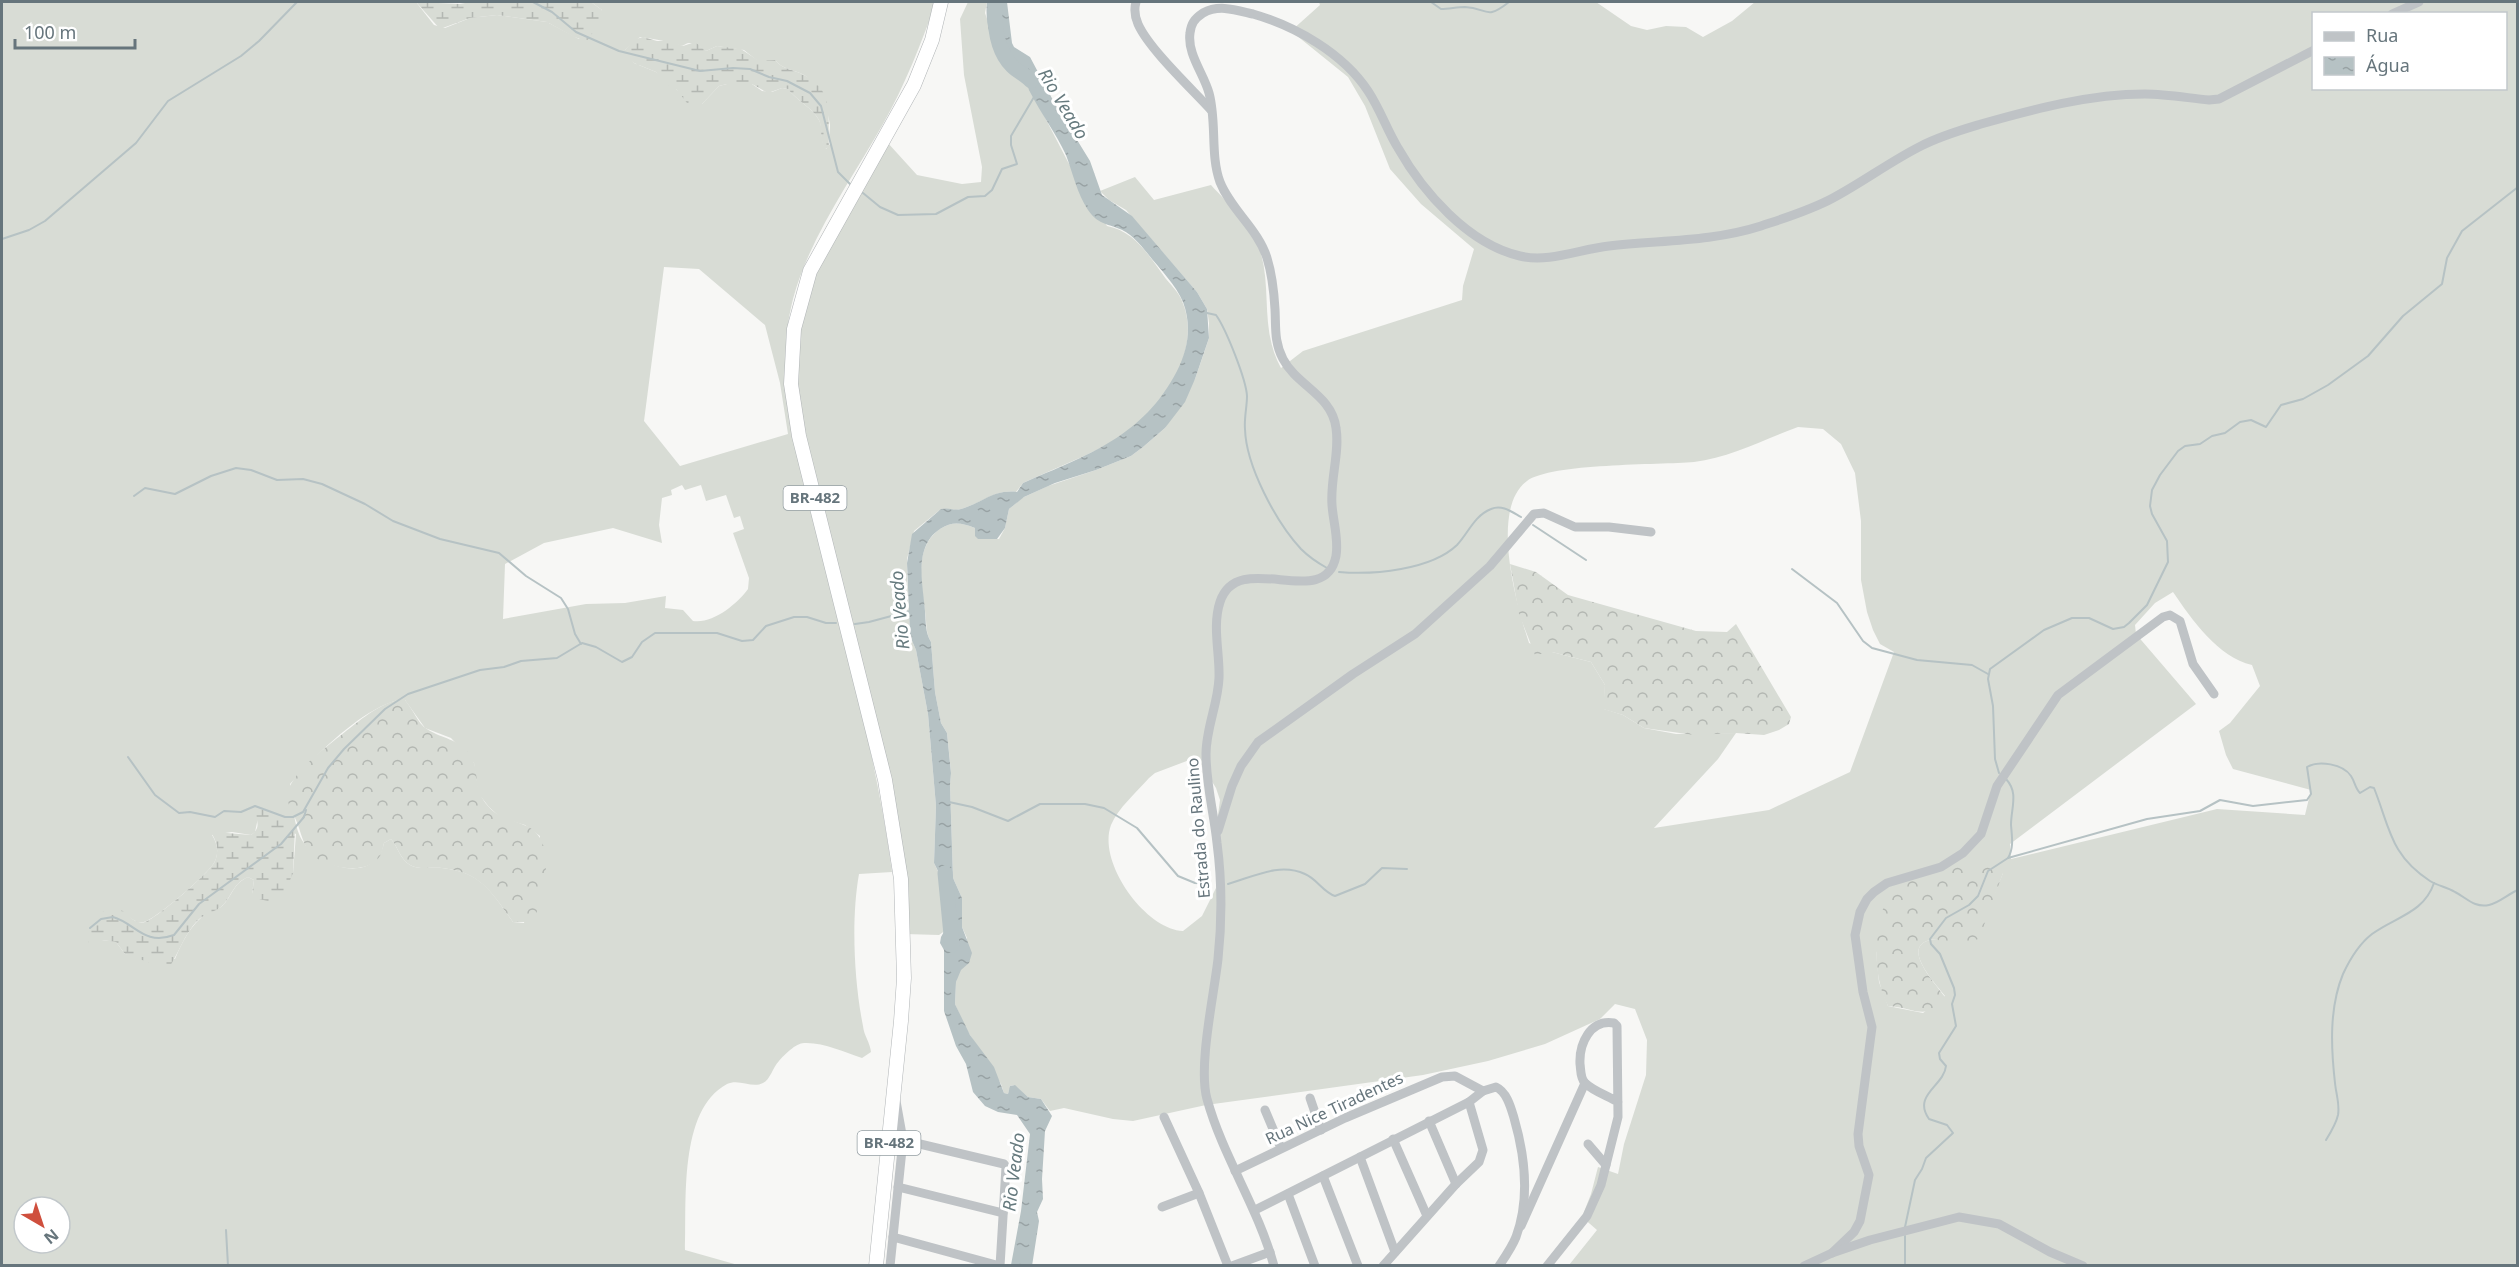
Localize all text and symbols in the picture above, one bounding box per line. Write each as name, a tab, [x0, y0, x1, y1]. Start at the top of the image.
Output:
scale bar	[15, 12, 135, 50]
legend	[2312, 12, 2507, 90]
text: 100 m	[24, 20, 76, 44]
text: Rua	[2366, 23, 2398, 47]
text: Água	[2366, 53, 2410, 77]
water label: Rio Veado	[1033, 63, 1095, 144]
road number: BR-482	[784, 486, 846, 510]
water label: Rio Veado	[884, 570, 914, 651]
street label: Estrada do Raulino	[1181, 757, 1215, 899]
street label: Rua Nice Tiradentes	[1262, 1066, 1406, 1150]
road number: BR-482	[858, 1131, 920, 1155]
water label: Rio Veado	[996, 1131, 1030, 1213]
north arrow	[12, 1195, 72, 1255]
text: N	[39, 1224, 63, 1249]

